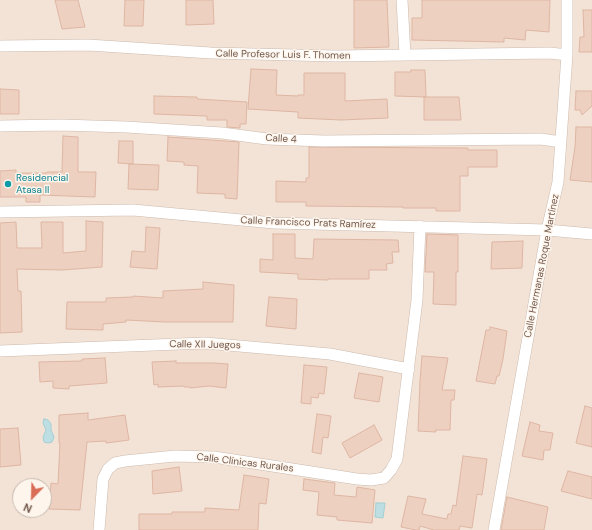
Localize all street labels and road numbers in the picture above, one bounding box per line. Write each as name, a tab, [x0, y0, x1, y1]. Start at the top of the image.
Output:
street label: Calle Profesor Luis F. Thomen	[215, 48, 351, 62]
street label: Calle 4	[265, 132, 297, 146]
street label: Calle Hermanas Roque Martínez	[522, 193, 562, 339]
street label: Calle Francisco Prats Ramírez	[240, 215, 376, 231]
street label: Calle XII Juegos	[169, 338, 241, 352]
street label: Calle Clínicas Rurales	[196, 451, 294, 475]

